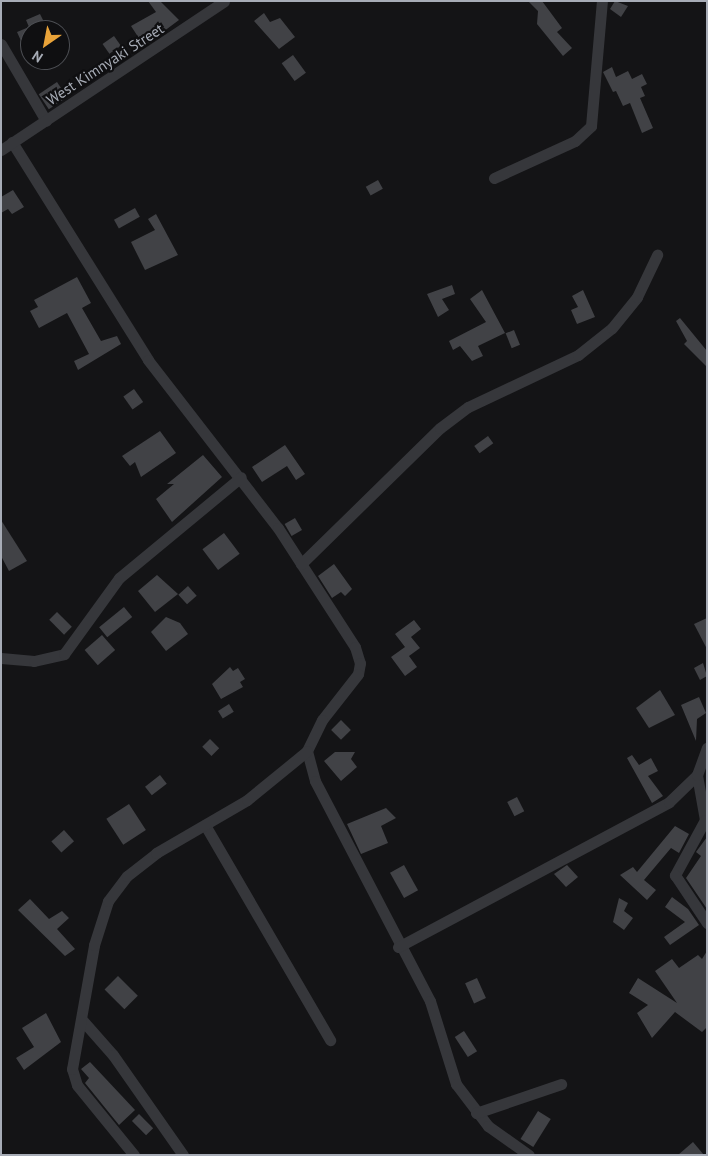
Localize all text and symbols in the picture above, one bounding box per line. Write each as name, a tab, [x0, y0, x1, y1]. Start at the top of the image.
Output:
street label: West Kimnyaki Street	[43, 19, 167, 109]
north arrow	[20, 20, 70, 70]
text: N	[29, 47, 46, 67]

